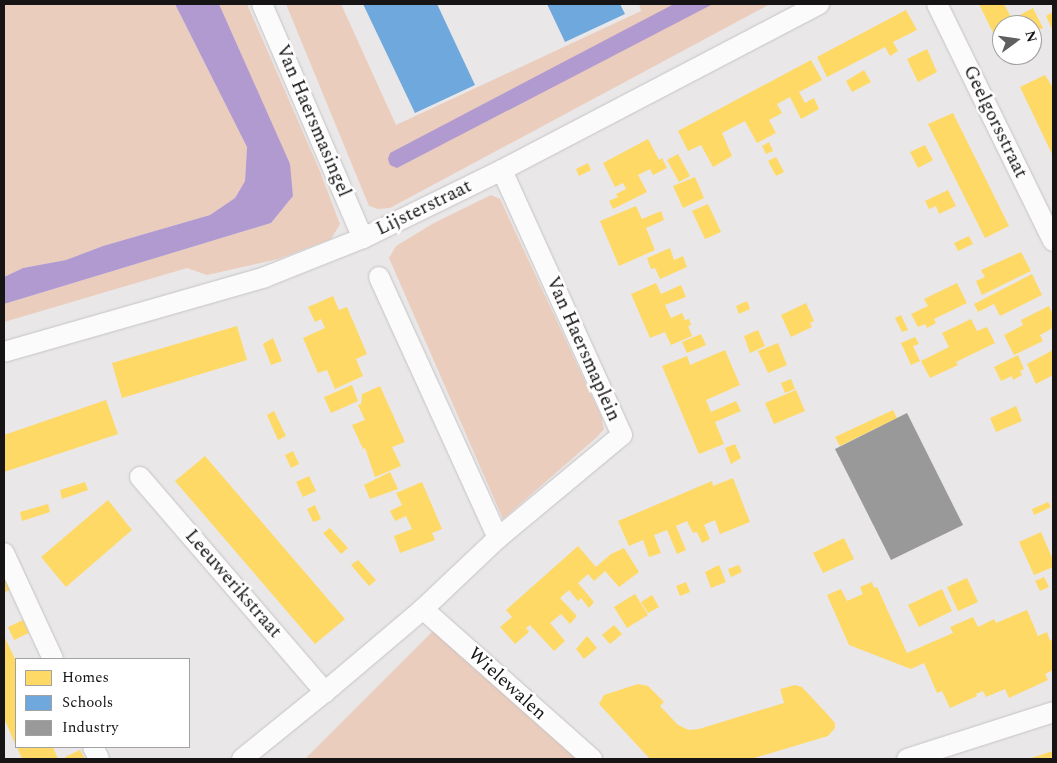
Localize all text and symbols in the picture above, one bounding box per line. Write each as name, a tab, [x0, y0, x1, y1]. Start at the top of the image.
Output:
north arrow	[992, 15, 1042, 65]
text: N	[1019, 28, 1043, 45]
street label: Van Haersmasingel	[271, 41, 355, 201]
street label: Geelgorsstraat	[958, 62, 1032, 182]
street label: Lijsterstraat	[373, 175, 475, 241]
street label: Van Haersmaplein	[541, 273, 625, 425]
street label: Leeuwerikstraat	[180, 525, 286, 643]
street label: Wielewalen	[463, 643, 551, 725]
legend	[15, 658, 190, 748]
text: Homes	[62, 666, 109, 689]
text: Schools	[62, 691, 113, 714]
text: Industry	[62, 716, 118, 739]

